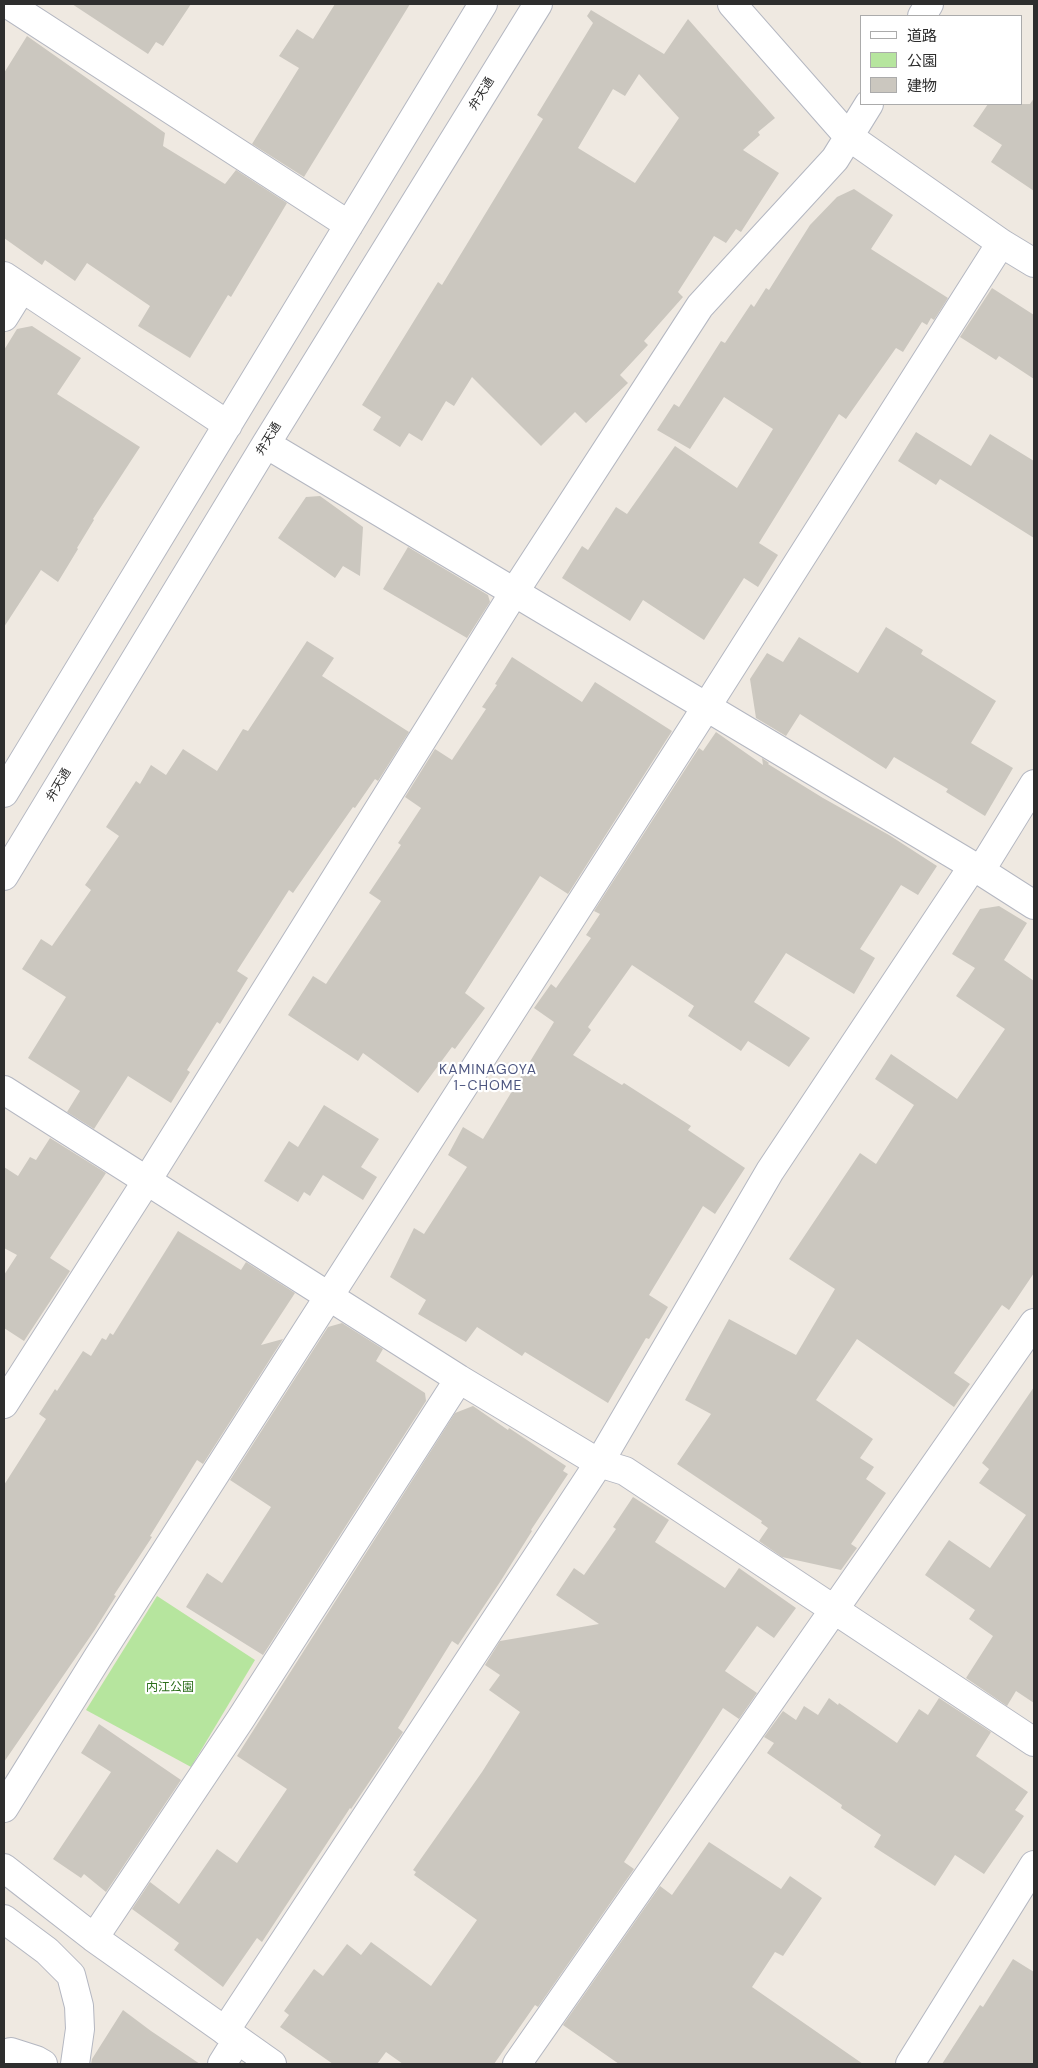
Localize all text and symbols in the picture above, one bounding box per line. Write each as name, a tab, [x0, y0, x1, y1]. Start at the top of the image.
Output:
legend	[860, 15, 1023, 105]
text: 道路	[907, 26, 937, 46]
text: 公園	[907, 51, 937, 71]
street label: 弁天通	[466, 75, 498, 113]
text: 建物	[907, 76, 937, 96]
street label: 弁天通	[253, 420, 285, 458]
street label: 弁天通	[44, 766, 74, 804]
district label: KAMINAGOYA 1-CHOME	[438, 1062, 538, 1094]
park label: 内江公園	[146, 1681, 194, 1695]

